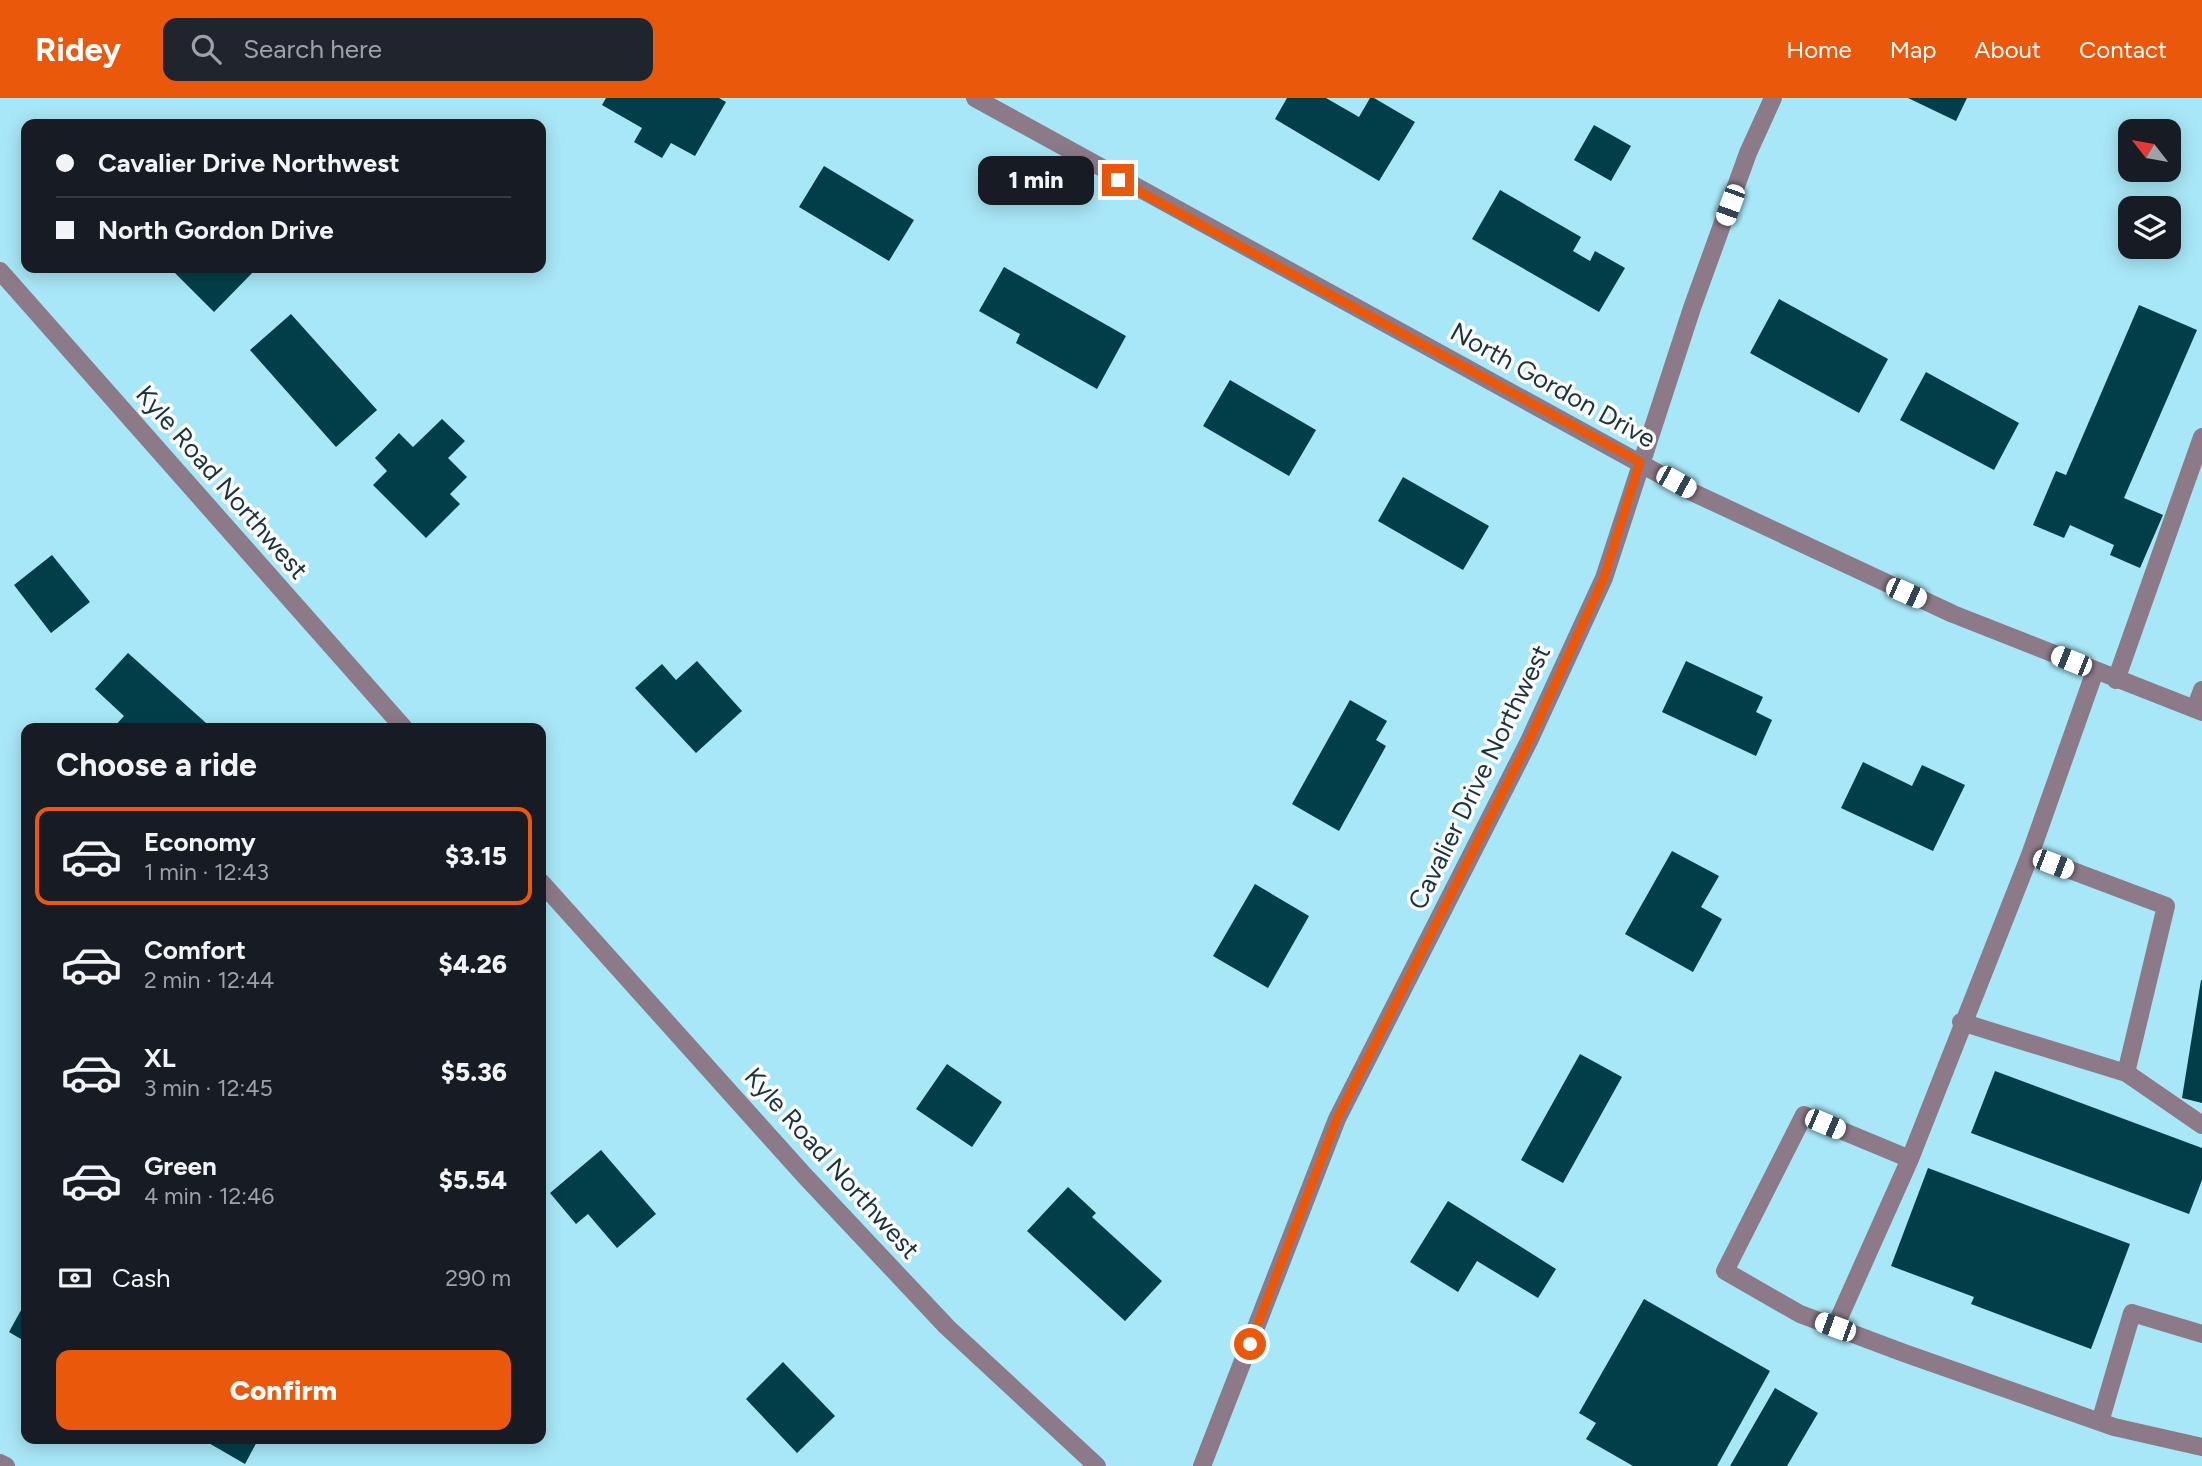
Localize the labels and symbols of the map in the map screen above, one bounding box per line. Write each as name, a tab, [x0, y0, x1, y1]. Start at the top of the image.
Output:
north arrow	[2118, 119, 2180, 182]
callout: 1 min	[978, 155, 1094, 204]
route end	[1102, 164, 1134, 196]
car	[1713, 182, 1748, 228]
street label: North Gordon Drive	[1445, 315, 1661, 455]
street label: Kyle Road Northwest	[129, 379, 315, 586]
car	[1653, 463, 1700, 501]
car	[1883, 575, 1930, 611]
street label: Cavalier Drive Northwest	[1401, 639, 1557, 914]
car	[2048, 643, 2095, 679]
car	[2030, 847, 2077, 881]
street label: Kyle Road Northwest	[738, 1061, 926, 1265]
car	[1802, 1106, 1849, 1142]
car	[1812, 1310, 1859, 1344]
route start	[1234, 1328, 1266, 1360]

